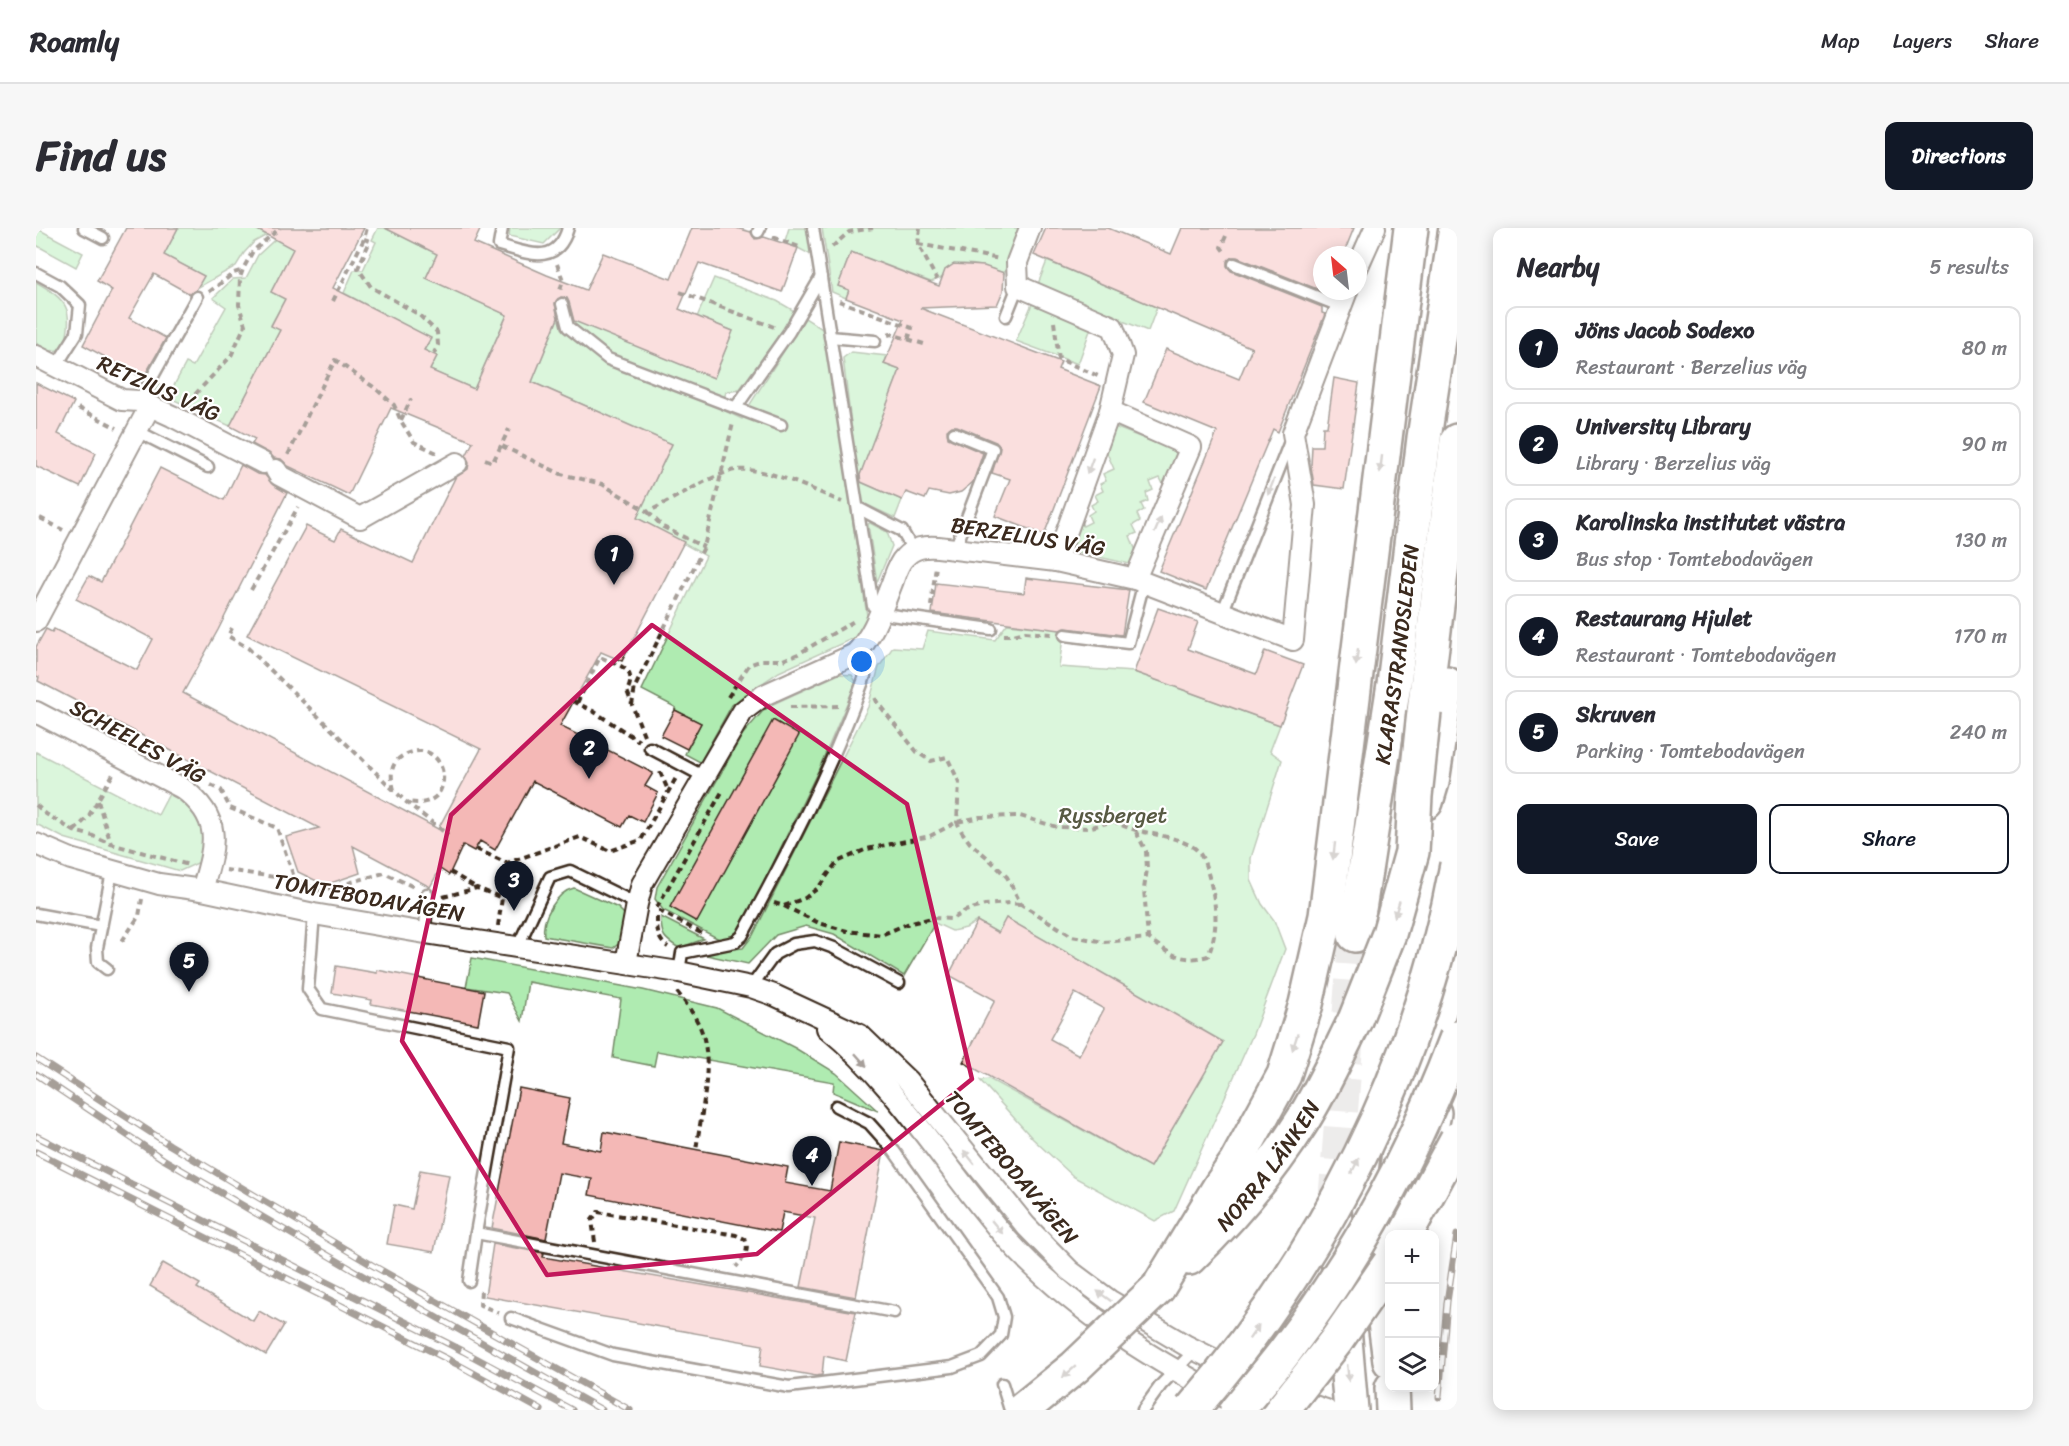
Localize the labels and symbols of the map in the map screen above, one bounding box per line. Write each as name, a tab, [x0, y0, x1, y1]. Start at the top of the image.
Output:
north arrow	[1313, 246, 1367, 300]
street label: RETZIUS VÄG	[91, 344, 227, 433]
one-way arrow	[1376, 454, 1386, 473]
one-way arrow	[1084, 457, 1094, 475]
one-way arrow	[1266, 479, 1276, 497]
street label: BERZELIUS VÄG	[948, 505, 1108, 568]
one-way arrow	[1153, 515, 1163, 533]
pin: 1	[594, 536, 634, 585]
street label: KLARASTRANDSLEDEN	[1363, 542, 1431, 767]
your location	[847, 647, 876, 676]
one-way arrow	[1353, 648, 1362, 667]
street label: SCHEELES VÄG	[62, 688, 213, 795]
pin: 2	[570, 730, 608, 779]
park label: Ryssberget	[1059, 796, 1168, 835]
one-way arrow	[1329, 841, 1338, 860]
street label: TOMTEBODAVÄGEN	[270, 862, 468, 934]
pin: 3	[494, 862, 534, 911]
one-way arrow	[1392, 900, 1401, 918]
pin: 5	[170, 942, 208, 992]
one-way arrow	[1290, 1033, 1299, 1051]
one-way arrow	[854, 1052, 867, 1067]
street label: TOMTEBODAVÄGEN	[935, 1081, 1089, 1254]
street label: NORRA LÄNKEN	[1206, 1092, 1331, 1241]
pin: 4	[792, 1136, 832, 1186]
one-way arrow	[963, 1149, 976, 1164]
one-way arrow	[1351, 1157, 1360, 1174]
one-way arrow	[990, 1219, 1003, 1234]
one-way arrow	[1096, 1291, 1111, 1303]
one-way arrow	[1248, 1324, 1259, 1340]
one-way arrow	[1343, 1363, 1353, 1382]
one-way arrow	[1062, 1365, 1077, 1379]

